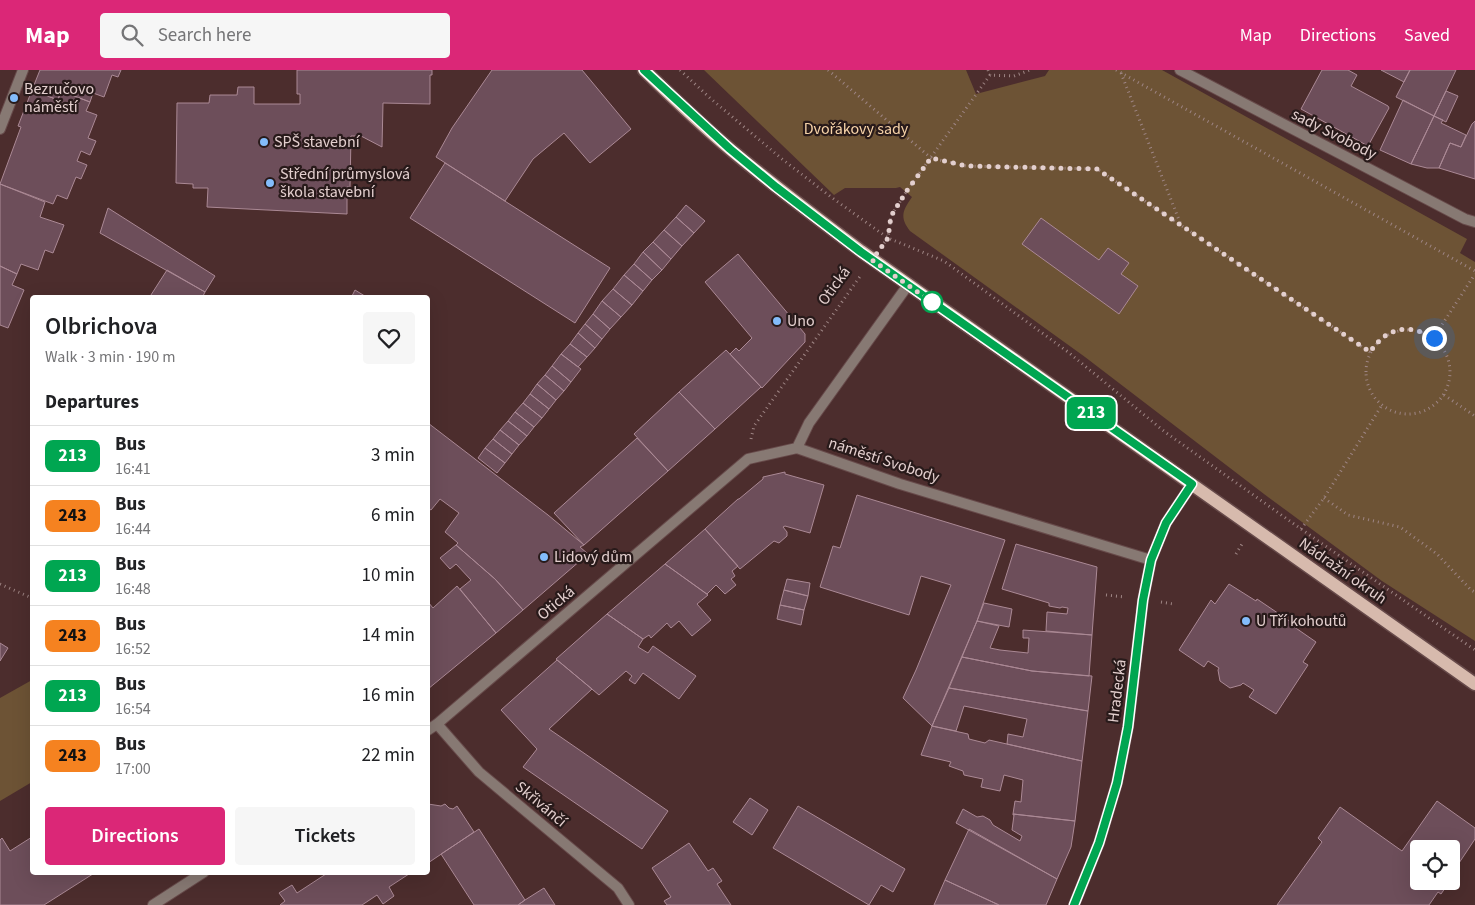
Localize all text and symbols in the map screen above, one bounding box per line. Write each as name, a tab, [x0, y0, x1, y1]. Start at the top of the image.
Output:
search box	[100, 13, 450, 58]
text: Map	[25, 18, 70, 53]
icon: search	[118, 21, 146, 49]
text: Search here	[158, 22, 251, 49]
text: Map	[1240, 23, 1272, 48]
text: Directions	[1300, 23, 1376, 48]
text: Saved	[1404, 23, 1450, 48]
place label: Bezručovo náměstí	[24, 78, 94, 118]
marker: Bezručovo náměstí	[8, 92, 20, 104]
street label: sady Svobody	[1288, 103, 1381, 165]
park label: Dvořákovy sady	[804, 118, 909, 140]
place label: SPŠ stavební	[274, 131, 361, 153]
marker: SPŠ stavební	[258, 136, 270, 148]
place label: Střední průmyslová škola stavební	[280, 163, 410, 203]
marker: Střední průmyslová škola stavební	[264, 177, 276, 189]
street label: Otická	[812, 262, 856, 310]
unlabelled marker	[921, 291, 943, 313]
text: Olbrichova	[45, 309, 158, 344]
place label: Uno	[787, 310, 815, 332]
button: heart	[363, 312, 415, 364]
marker: Uno	[771, 315, 783, 327]
your location	[1422, 326, 1447, 351]
text: Walk · 3 min · 190 m	[45, 346, 176, 368]
text: Departures	[45, 389, 139, 416]
line badge: 213	[1062, 397, 1120, 429]
text: 213	[1077, 400, 1105, 425]
text: Bus	[115, 431, 146, 458]
street label: náměstí Svobody	[826, 432, 943, 488]
text: 3 min	[371, 442, 415, 469]
text: 213	[58, 443, 87, 468]
text: 16:41	[115, 458, 151, 480]
text: Bus	[115, 491, 146, 518]
text: 6 min	[371, 502, 415, 529]
text: 243	[58, 503, 87, 528]
text: 16:44	[115, 518, 151, 540]
street label: Nádražní okruh	[1295, 533, 1391, 609]
place label: Lidový dům	[554, 546, 632, 568]
text: Bus	[115, 551, 146, 578]
marker: Lidový dům	[538, 551, 550, 563]
text: 10 min	[361, 562, 415, 589]
text: 213	[58, 563, 87, 588]
text: 16:48	[115, 578, 151, 600]
street label: Otická	[532, 581, 580, 625]
place label: U Tří kohoutů	[1256, 610, 1347, 632]
text: Bus	[115, 611, 146, 638]
marker: U Tří kohoutů	[1240, 615, 1252, 627]
text: 14 min	[361, 622, 415, 649]
text: 243	[58, 623, 87, 648]
text: 16:52	[115, 638, 151, 660]
street label: Hradecká	[1102, 658, 1132, 724]
text: Bus	[115, 671, 146, 698]
text: 16 min	[361, 682, 415, 709]
text: 213	[58, 683, 87, 708]
text: 16:54	[115, 698, 151, 720]
text: Bus	[115, 731, 146, 758]
text: 22 min	[361, 742, 415, 769]
text: 243	[58, 743, 87, 768]
text: 17:00	[115, 758, 151, 780]
street label: Skřivánčí	[511, 776, 572, 833]
button: Directions	[45, 807, 225, 865]
button: Tickets	[235, 807, 415, 865]
map controls	[1410, 840, 1460, 890]
button: locate	[1410, 840, 1460, 890]

